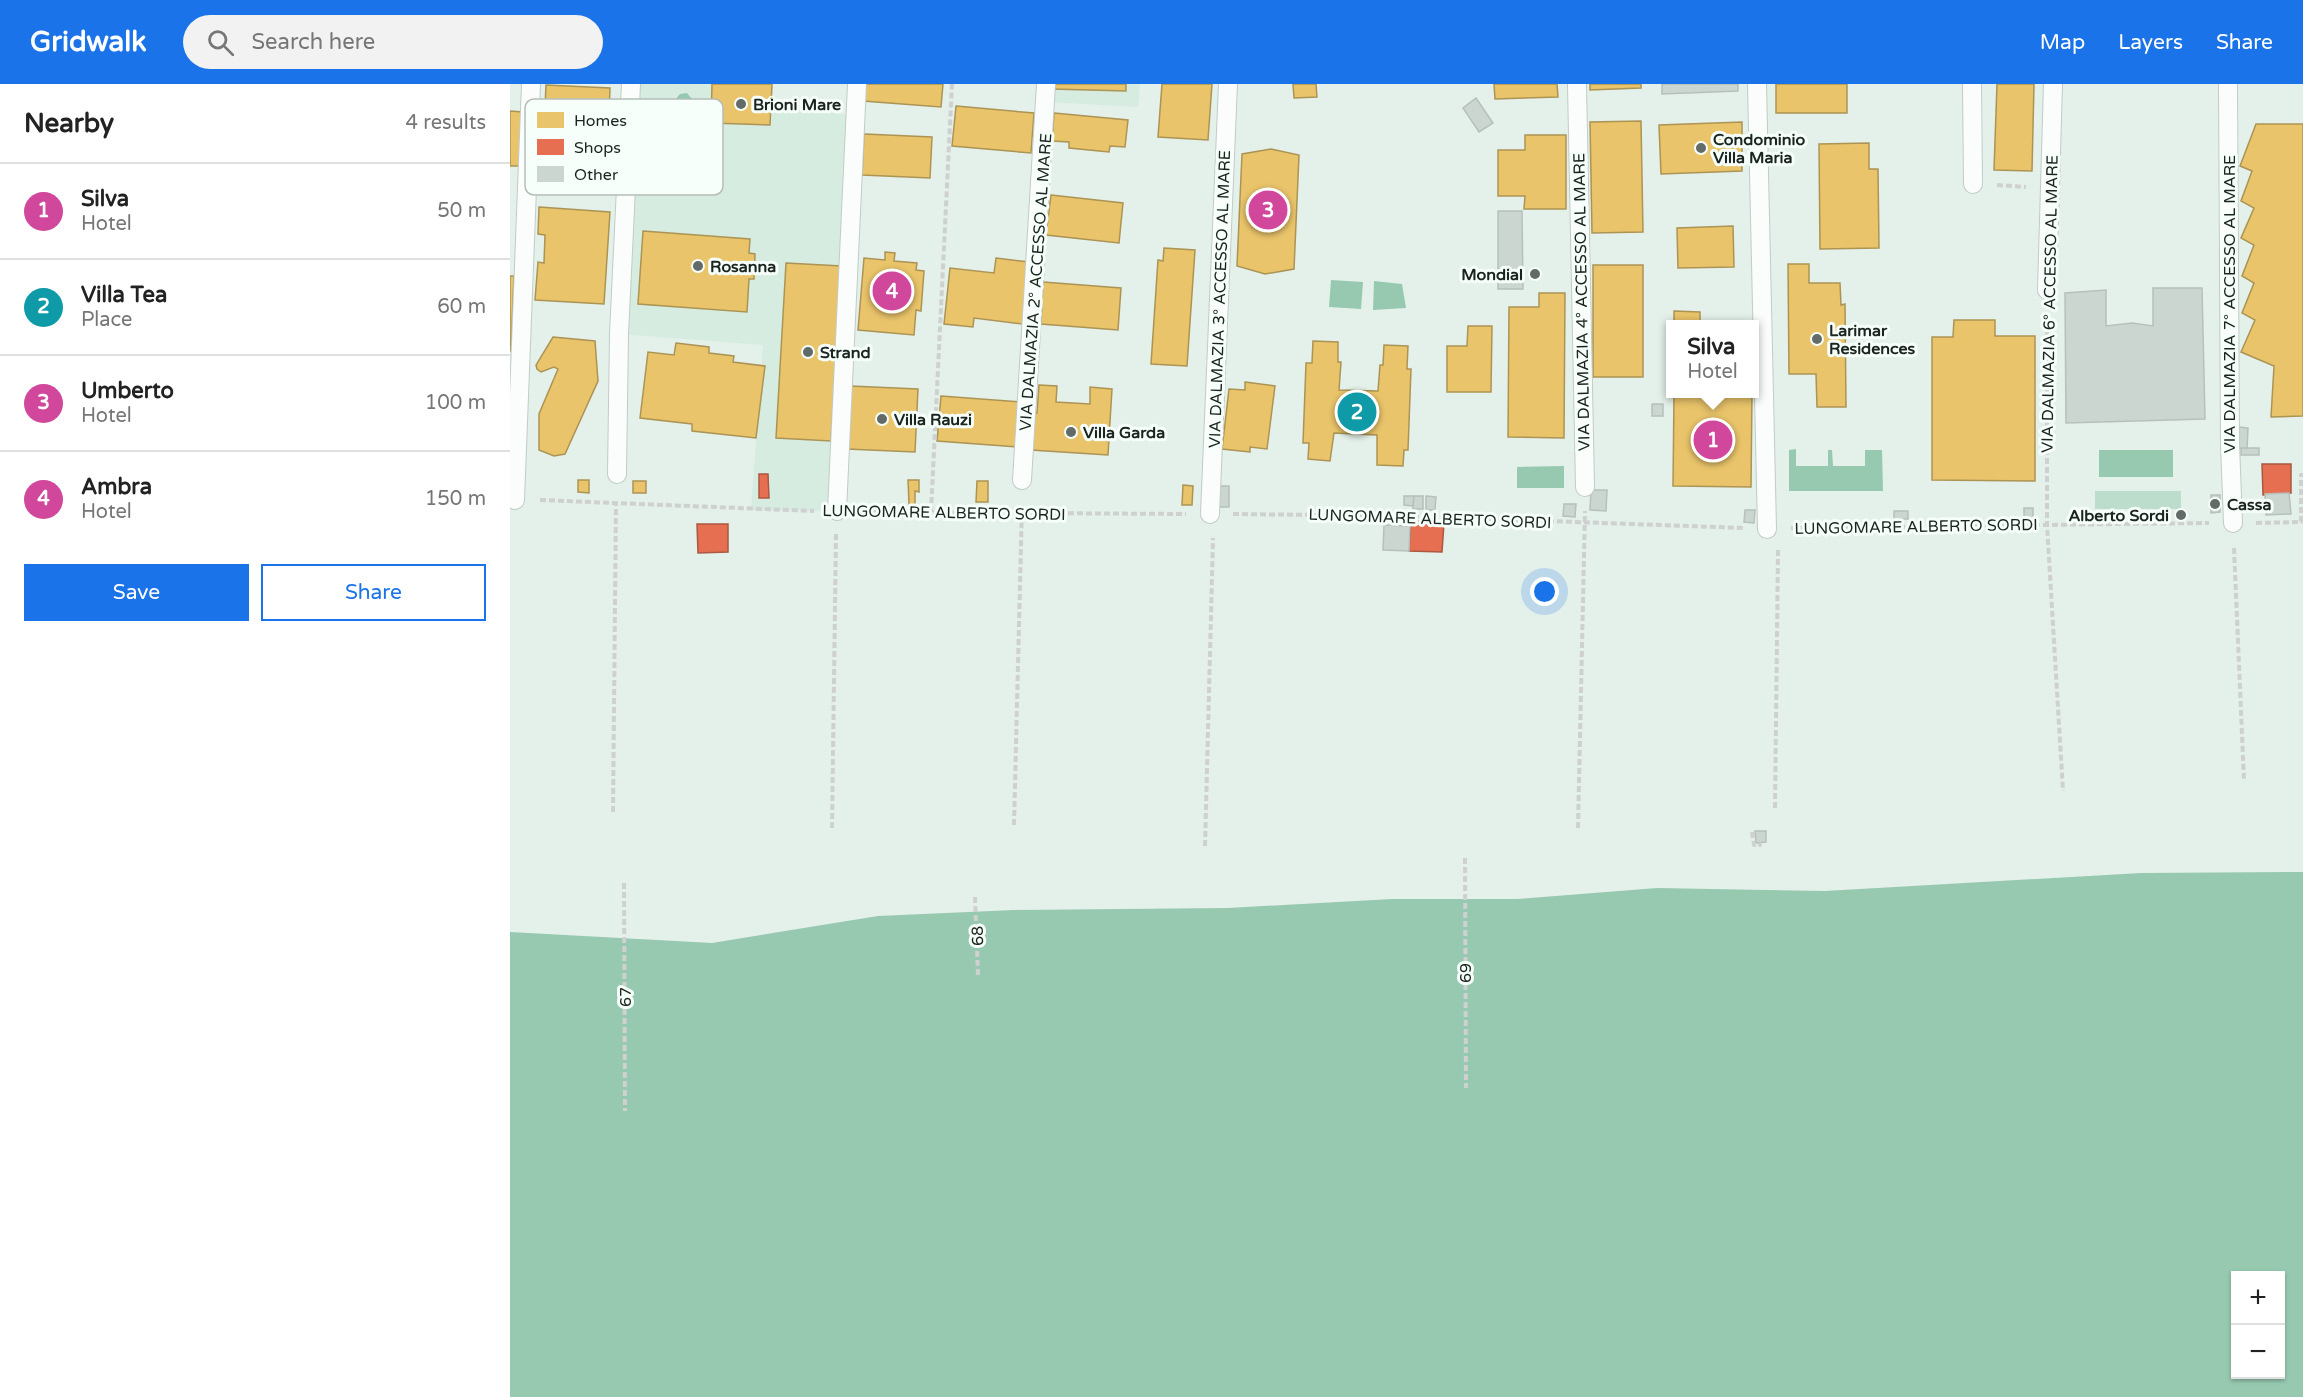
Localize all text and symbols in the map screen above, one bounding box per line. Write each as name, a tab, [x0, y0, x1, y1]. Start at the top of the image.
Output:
search box	[183, 15, 603, 69]
text: Gridwalk	[30, 25, 147, 59]
icon: search	[204, 26, 237, 59]
text: Search here	[252, 29, 375, 55]
text: Map	[2040, 30, 2085, 55]
text: Layers	[2118, 30, 2183, 55]
text: Share	[2216, 30, 2273, 55]
place label: Brioni Mare	[753, 95, 841, 115]
marker: Brioni Mare	[734, 97, 748, 111]
legend	[525, 99, 723, 195]
text: Nearby	[24, 108, 114, 139]
text: 4 results	[406, 111, 486, 135]
text: Homes	[574, 111, 627, 131]
place label: Condominio Villa Maria	[1713, 130, 1806, 168]
street label: VIA DALMAZIA 2° ACCESSO AL MARE	[1016, 133, 1056, 432]
text: Shops	[574, 138, 621, 158]
marker: Condominio Villa Maria	[1694, 141, 1708, 155]
street label: VIA DALMAZIA 3° ACCESSO AL MARE	[1205, 150, 1235, 448]
street label: VIA DALMAZIA 4° ACCESSO AL MARE	[1569, 153, 1595, 451]
street label: VIA DALMAZIA 6° ACCESSO AL MARE	[2037, 155, 2063, 453]
street label: VIA DALMAZIA 7° ACCESSO AL MARE	[2220, 155, 2240, 453]
text: Other	[574, 165, 619, 185]
text: Silva	[81, 186, 129, 212]
pin: 3	[1248, 188, 1287, 232]
text: 1	[37, 199, 50, 223]
text: 50 m	[437, 199, 486, 223]
text: Hotel	[81, 212, 132, 236]
place label: Rosanna	[710, 257, 776, 277]
marker: Rosanna	[691, 259, 705, 273]
place label: Mondial	[1461, 265, 1523, 285]
marker: Mondial	[1528, 267, 1542, 281]
pin: 4	[872, 268, 911, 314]
text: Villa Tea	[81, 282, 167, 308]
text: 2	[37, 295, 50, 319]
text: 60 m	[437, 295, 486, 319]
text: Place	[81, 308, 132, 332]
popup	[1666, 320, 1759, 398]
place label: Larimar Residences	[1829, 321, 1916, 359]
marker: Larimar Residences	[1810, 332, 1824, 346]
text: Silva	[1687, 334, 1735, 360]
place label: Strand	[820, 343, 871, 363]
marker: Strand	[801, 345, 815, 359]
text: Hotel	[1687, 360, 1738, 384]
text: Umberto	[81, 378, 174, 404]
pin: 2	[1338, 390, 1376, 434]
text: 3	[37, 391, 50, 415]
text: 100 m	[425, 391, 486, 415]
text: Hotel	[81, 404, 132, 428]
place label: Villa Rauzi	[894, 410, 972, 430]
marker: Villa Rauzi	[875, 412, 889, 426]
pin: 1	[1694, 418, 1732, 462]
place label: Villa Garda	[1083, 423, 1165, 443]
marker: Villa Garda	[1064, 425, 1078, 439]
text: Ambra	[81, 474, 152, 500]
text: 4	[37, 487, 50, 511]
text: 150 m	[425, 487, 486, 511]
place label: Cassa	[2227, 495, 2271, 515]
marker: Cassa	[2208, 497, 2222, 511]
text: Hotel	[81, 500, 132, 524]
street label: LUNGOMARE ALBERTO SORDI	[822, 501, 1066, 525]
street label: LUNGOMARE ALBERTO SORDI	[1308, 505, 1552, 533]
place label: Alberto Sordi	[2068, 506, 2169, 526]
marker: Alberto Sordi	[2174, 508, 2188, 522]
street label: LUNGOMARE ALBERTO SORDI	[1794, 515, 2038, 539]
button: Save	[24, 564, 249, 621]
button: Share	[261, 564, 486, 621]
your location	[1530, 577, 1559, 606]
street label: 68	[968, 926, 988, 946]
street label: 69	[1456, 963, 1476, 983]
street label: 67	[616, 987, 636, 1007]
map controls	[2231, 1271, 2285, 1379]
button: +	[2231, 1271, 2285, 1325]
button: −	[2231, 1325, 2285, 1379]

